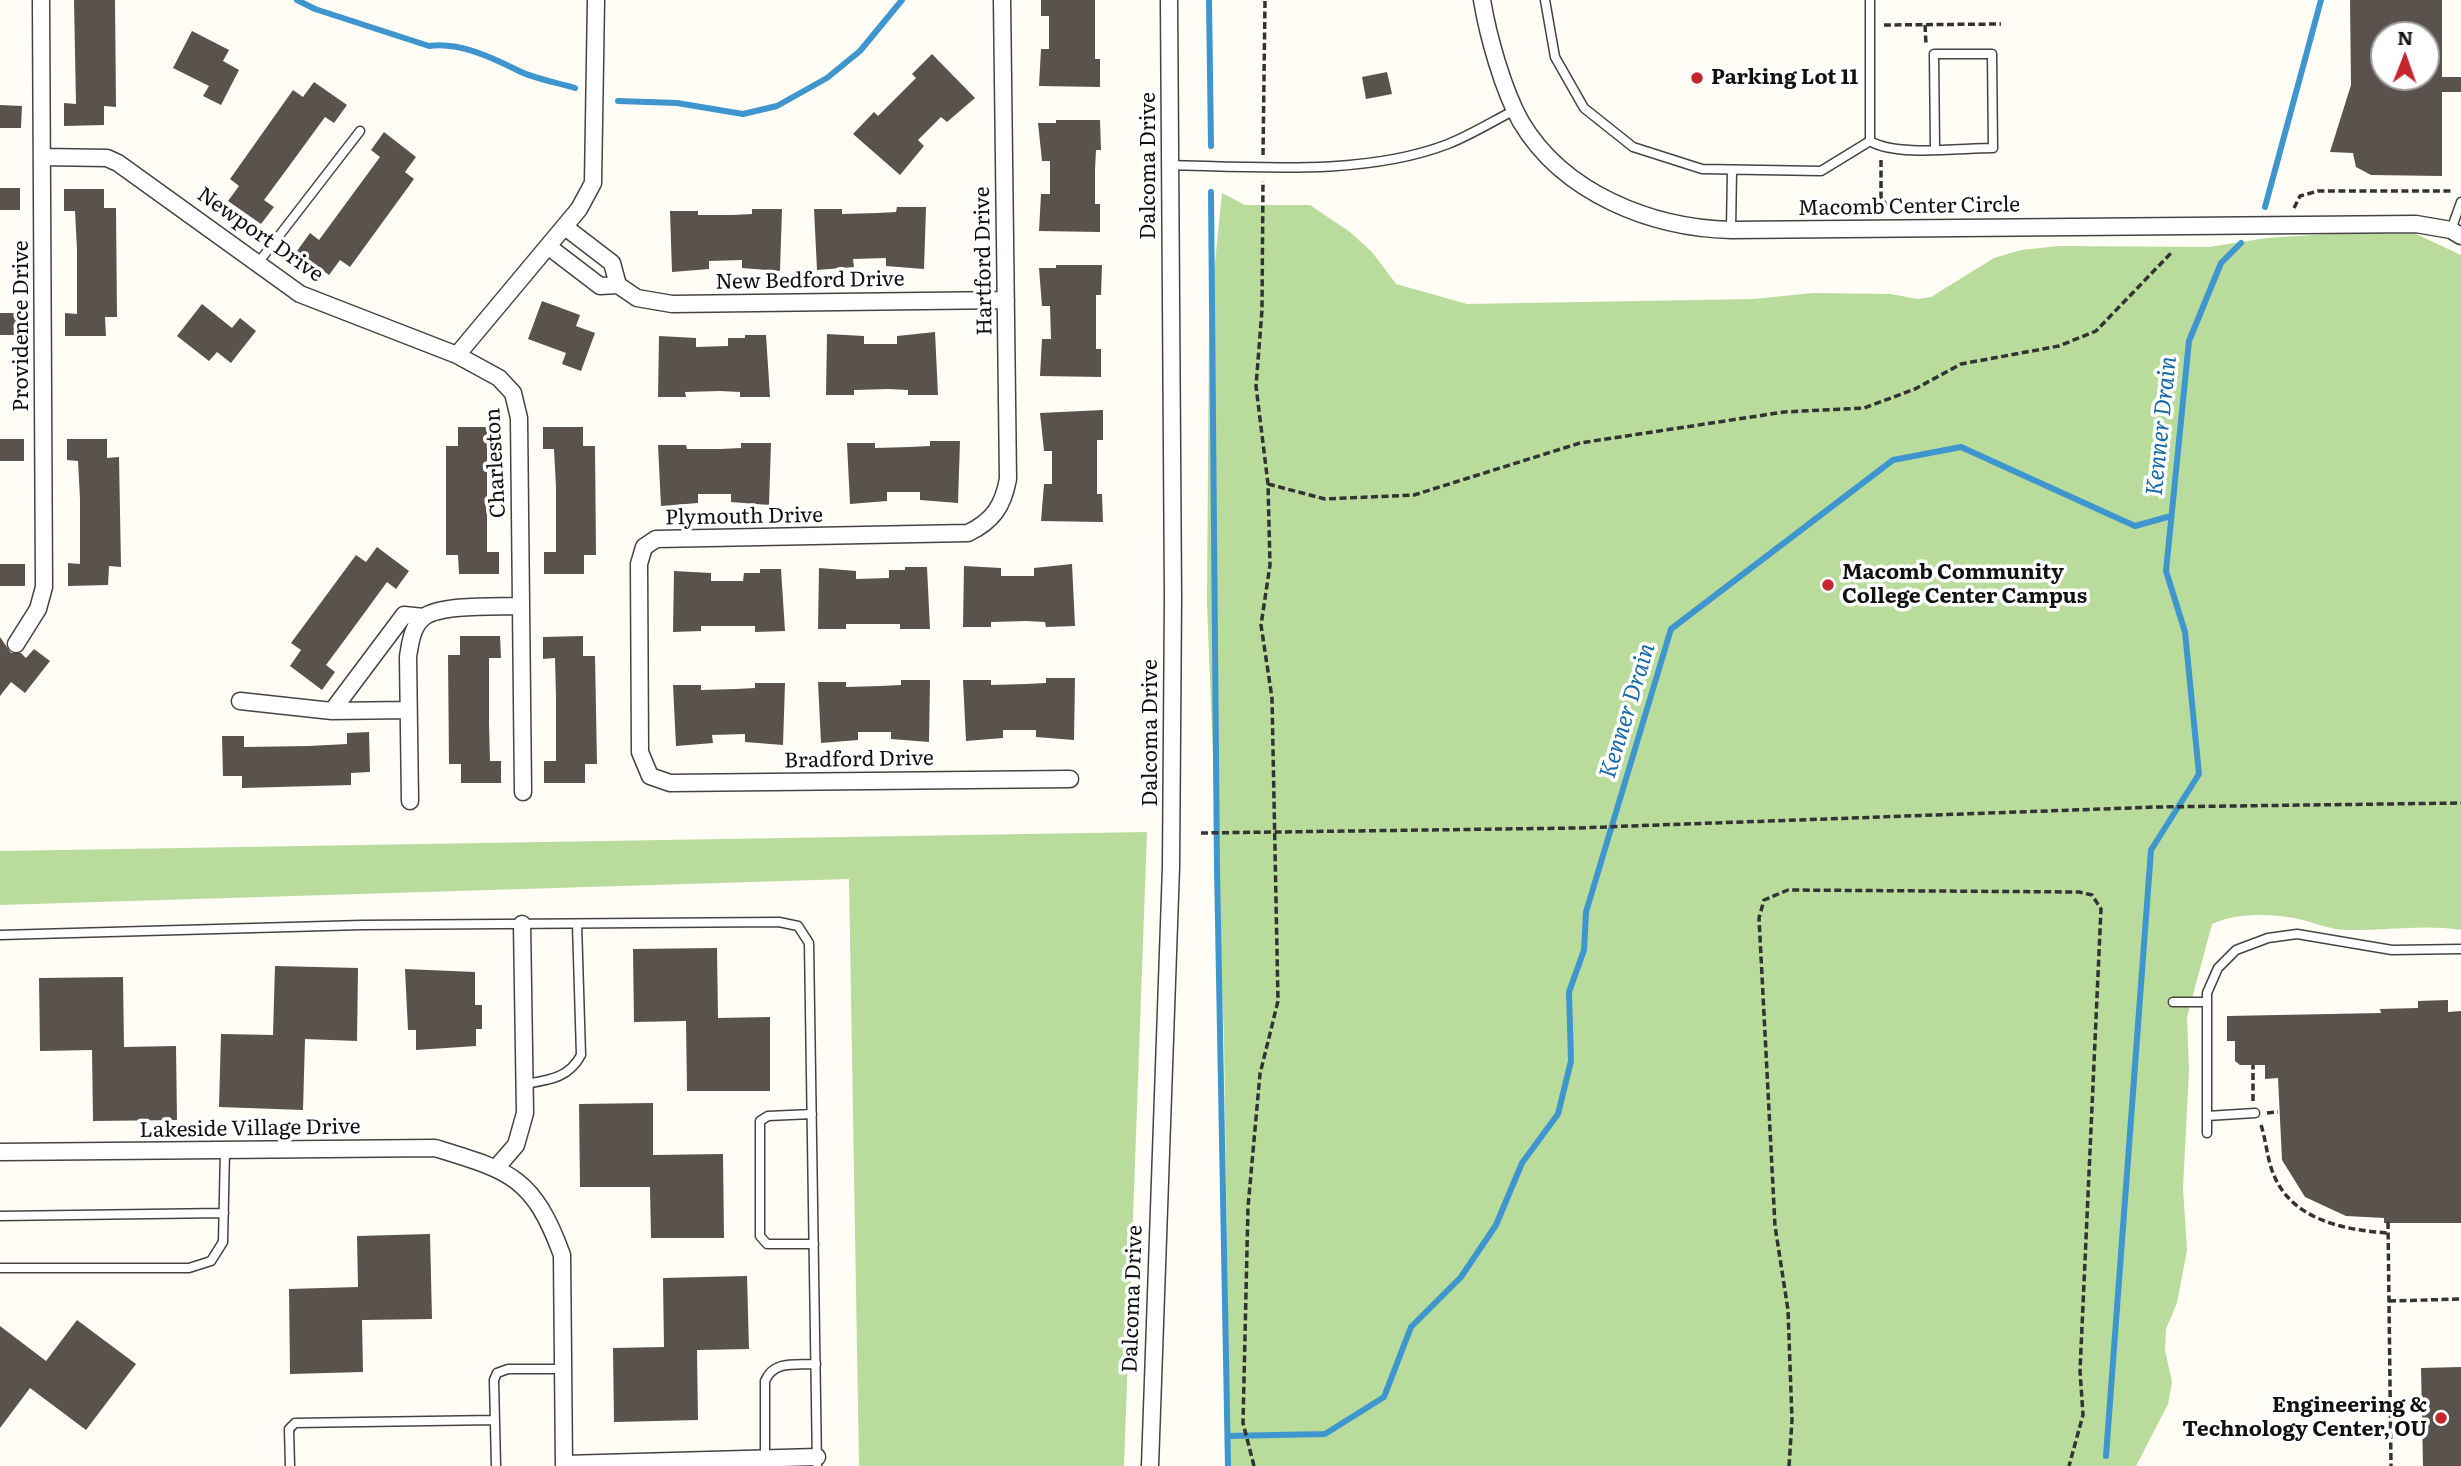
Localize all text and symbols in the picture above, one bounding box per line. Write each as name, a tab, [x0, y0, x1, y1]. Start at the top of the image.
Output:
north arrow	[2370, 21, 2440, 91]
text: N	[2397, 23, 2414, 51]
place label: Parking Lot 11	[1711, 65, 1858, 91]
marker: Parking Lot 11	[1689, 70, 1705, 86]
street label: Dalcoma Drive	[1136, 92, 1162, 240]
street label: Newport Drive	[192, 182, 328, 288]
street label: Hartford Drive	[970, 186, 998, 336]
street label: Macomb Center Circle	[1798, 192, 2020, 222]
street label: Providence Drive	[9, 240, 35, 412]
street label: New Bedford Drive	[715, 267, 905, 295]
water label: Kenner Drain	[2141, 355, 2183, 497]
street label: Charleston	[481, 407, 511, 519]
street label: Plymouth Drive	[665, 503, 823, 531]
place label: Macomb Community College Center Campus	[1842, 560, 2087, 610]
marker: Macomb Community College Center Campus	[1820, 577, 1836, 593]
water label: Kenner Drain	[1594, 640, 1662, 782]
street label: Dalcoma Drive	[1138, 659, 1164, 807]
street label: Bradford Drive	[784, 746, 934, 774]
street label: Lakeside Village Drive	[139, 1114, 361, 1144]
street label: Dalcoma Drive	[1118, 1225, 1148, 1373]
place label: Engineering & Technology Center, OU	[2182, 1393, 2427, 1443]
marker: Engineering & Technology Center, OU	[2433, 1410, 2449, 1426]

